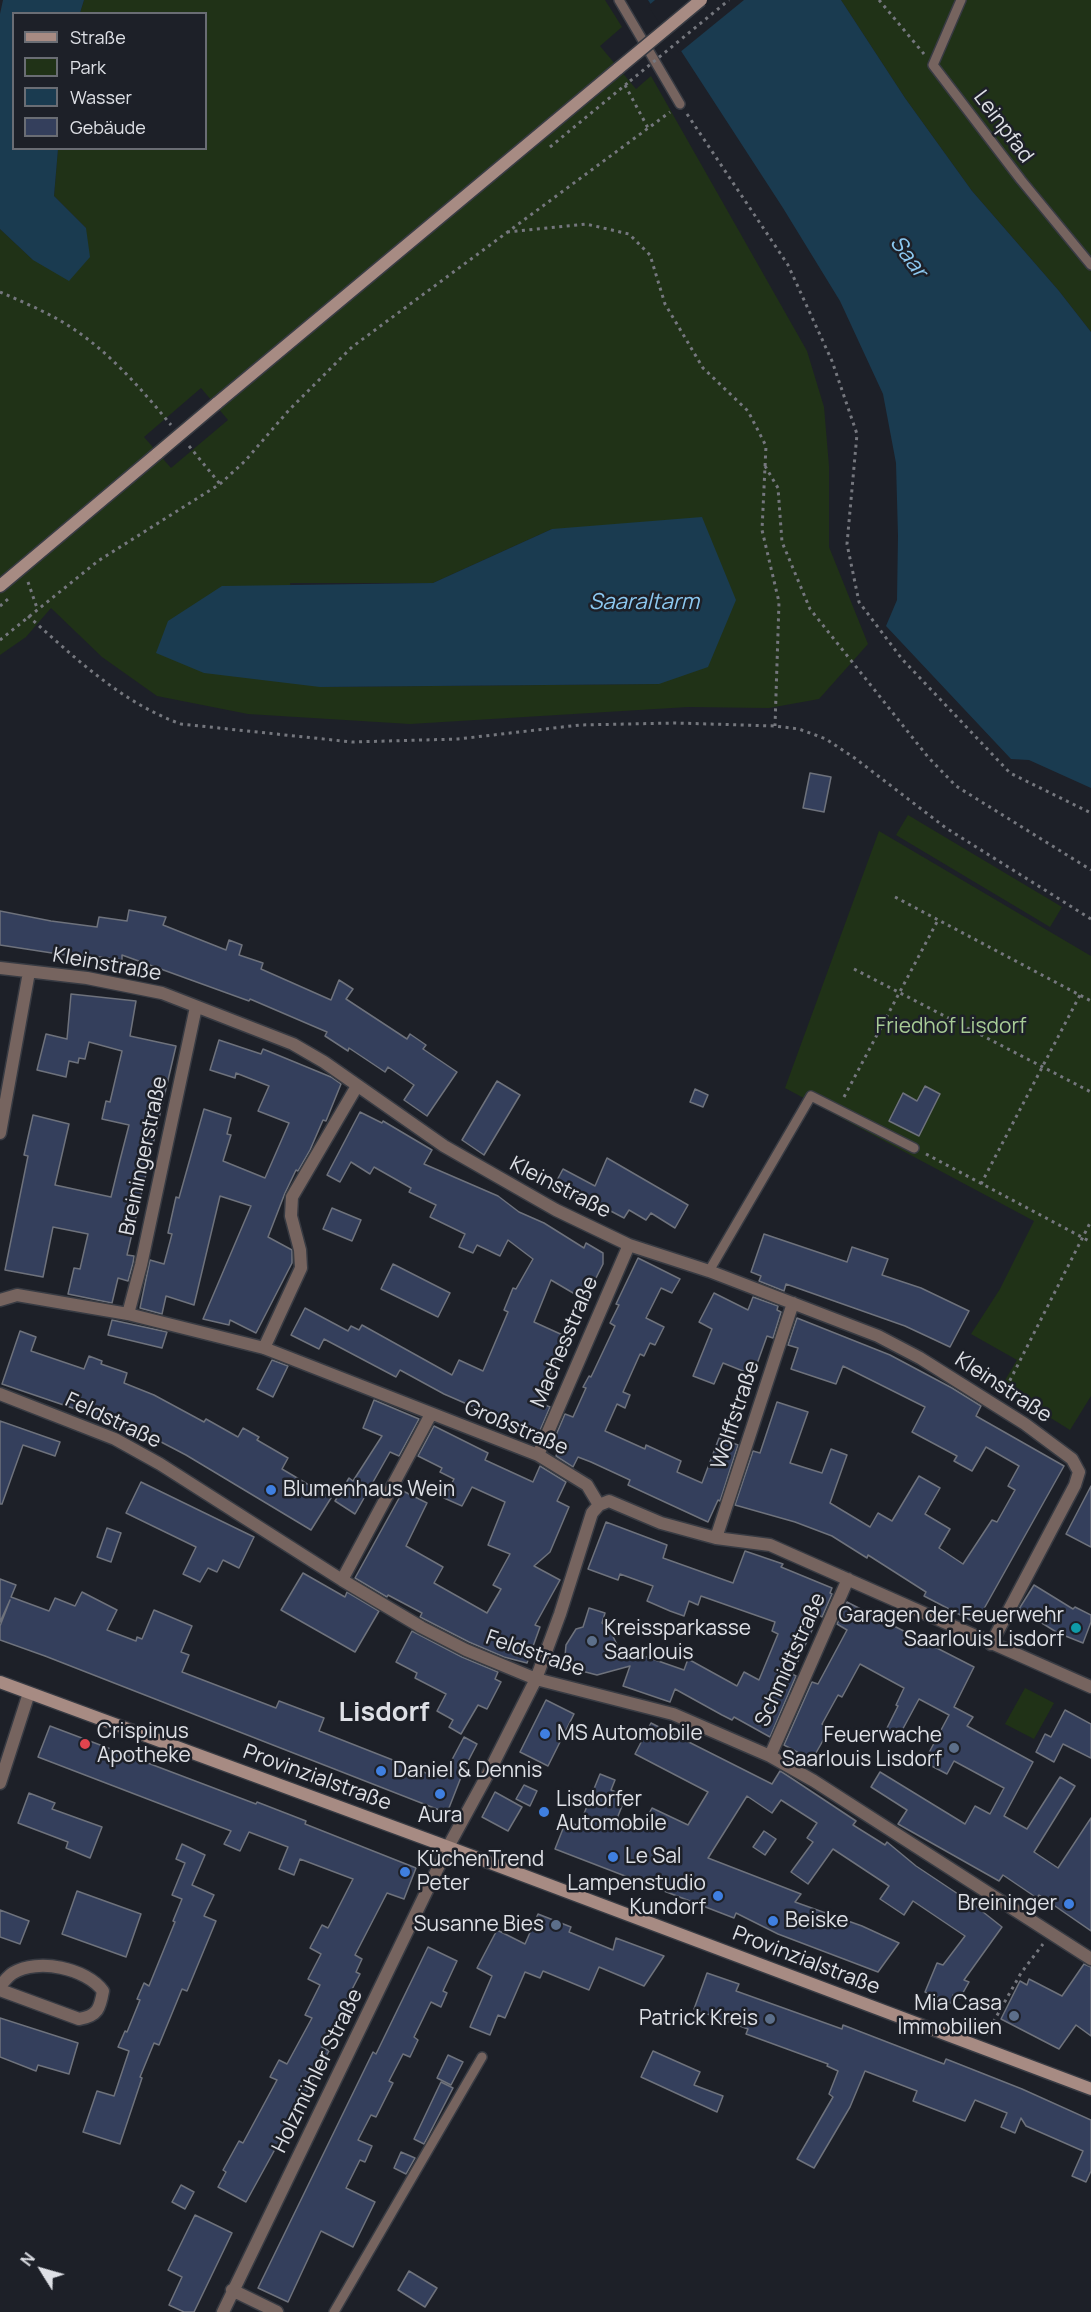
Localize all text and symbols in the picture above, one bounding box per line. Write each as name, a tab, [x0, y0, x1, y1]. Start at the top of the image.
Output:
legend	[12, 12, 207, 150]
text: Straße	[70, 25, 126, 49]
text: Park	[70, 55, 106, 79]
text: Wasser	[70, 85, 132, 109]
street label: Leinpfad	[968, 86, 1038, 168]
text: Gebäude	[70, 115, 146, 139]
water label: Saar	[884, 231, 932, 283]
water label: Saaraltarm	[589, 590, 699, 616]
street label: Kleinstraße	[51, 943, 163, 987]
park label: Friedhof Lisdorf	[876, 1014, 1026, 1040]
street label: Breiningerstraße	[115, 1074, 173, 1238]
street label: Kleinstraße	[505, 1152, 615, 1224]
street label: Machesstraße	[526, 1273, 604, 1411]
street label: Kleinstraße	[950, 1347, 1056, 1429]
street label: Wolffstraße	[707, 1358, 765, 1472]
street label: Feldstraße	[61, 1388, 165, 1454]
street label: Großstraße	[460, 1395, 572, 1461]
place label: Blumenhaus Wein	[283, 1477, 455, 1503]
marker: Blumenhaus Wein	[264, 1483, 278, 1497]
street label: Schmidtstraße	[750, 1589, 832, 1731]
place label: Garagen der Feuerwehr Saarlouis Lisdorf	[838, 1603, 1064, 1653]
place label: Kreissparkasse Saarlouis	[604, 1616, 751, 1666]
marker: Garagen der Feuerwehr Saarlouis Lisdorf	[1069, 1621, 1083, 1635]
street label: Feldstraße	[482, 1625, 588, 1683]
marker: Kreissparkasse Saarlouis	[585, 1634, 599, 1648]
district label: Lisdorf	[339, 1697, 429, 1729]
place label: Crispinus Apotheke	[97, 1719, 191, 1769]
place label: MS Automobile	[557, 1721, 703, 1747]
place label: Feuerwache Saarlouis Lisdorf	[782, 1723, 942, 1773]
marker: MS Automobile	[538, 1727, 552, 1741]
marker: Crispinus Apotheke	[78, 1737, 92, 1751]
street label: Provinzialstraße	[239, 1740, 395, 1816]
marker: Feuerwache Saarlouis Lisdorf	[947, 1741, 961, 1755]
place label: Daniel & Dennis	[393, 1758, 542, 1784]
marker: Daniel & Dennis	[374, 1764, 388, 1778]
marker: Aura	[433, 1787, 447, 1801]
place label: Lisdorfer Automobile	[556, 1787, 667, 1837]
place label: Aura	[418, 1803, 462, 1829]
marker: Lisdorfer Automobile	[537, 1805, 551, 1819]
place label: Le Sal	[625, 1844, 682, 1870]
place label: KüchenTrend Peter	[417, 1847, 544, 1897]
marker: Le Sal	[606, 1850, 620, 1864]
marker: KüchenTrend Peter	[398, 1865, 412, 1879]
place label: Lampenstudio Kundorf	[567, 1871, 706, 1921]
marker: Lampenstudio Kundorf	[711, 1889, 725, 1903]
place label: Breininger	[957, 1891, 1057, 1917]
marker: Breininger	[1062, 1897, 1076, 1911]
place label: Beiske	[785, 1908, 849, 1934]
place label: Susanne Bies	[413, 1912, 544, 1938]
marker: Beiske	[766, 1914, 780, 1928]
marker: Susanne Bies	[549, 1918, 563, 1932]
street label: Provinzialstraße	[729, 1921, 883, 2001]
street label: Holzmühler Straße	[267, 1985, 369, 2157]
place label: Mia Casa Immobilien	[898, 1991, 1002, 2041]
place label: Patrick Kreis	[639, 2006, 758, 2032]
marker: Mia Casa Immobilien	[1007, 2009, 1021, 2023]
marker: Patrick Kreis	[763, 2012, 777, 2026]
north arrow	[12, 2240, 72, 2300]
text: N	[15, 2248, 40, 2270]

